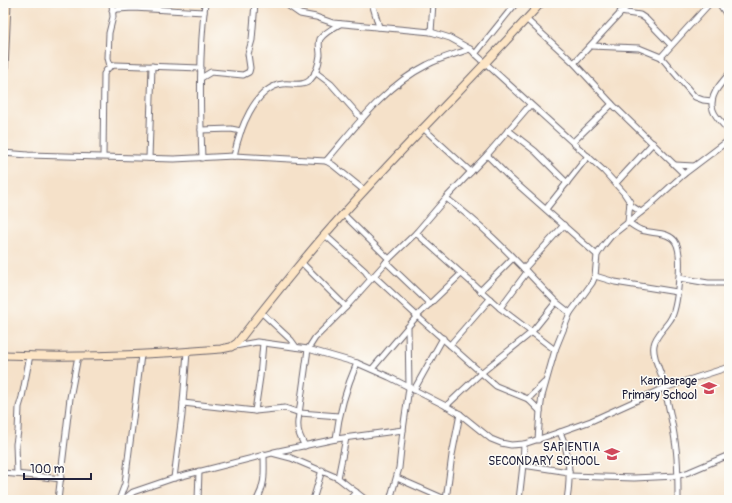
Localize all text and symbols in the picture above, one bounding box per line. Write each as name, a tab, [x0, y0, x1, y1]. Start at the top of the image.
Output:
place label: Kambarage Primary School	[622, 374, 697, 403]
school or university icon: Kambarage Primary School	[700, 379, 718, 397]
place label: SAPIENTIA SECONDARY SCHOOL	[488, 440, 600, 469]
school or university icon: SAPIENTIA SECONDARY SCHOOL	[603, 445, 621, 463]
scale bar	[24, 455, 91, 481]
text: 100 m	[30, 462, 65, 477]

